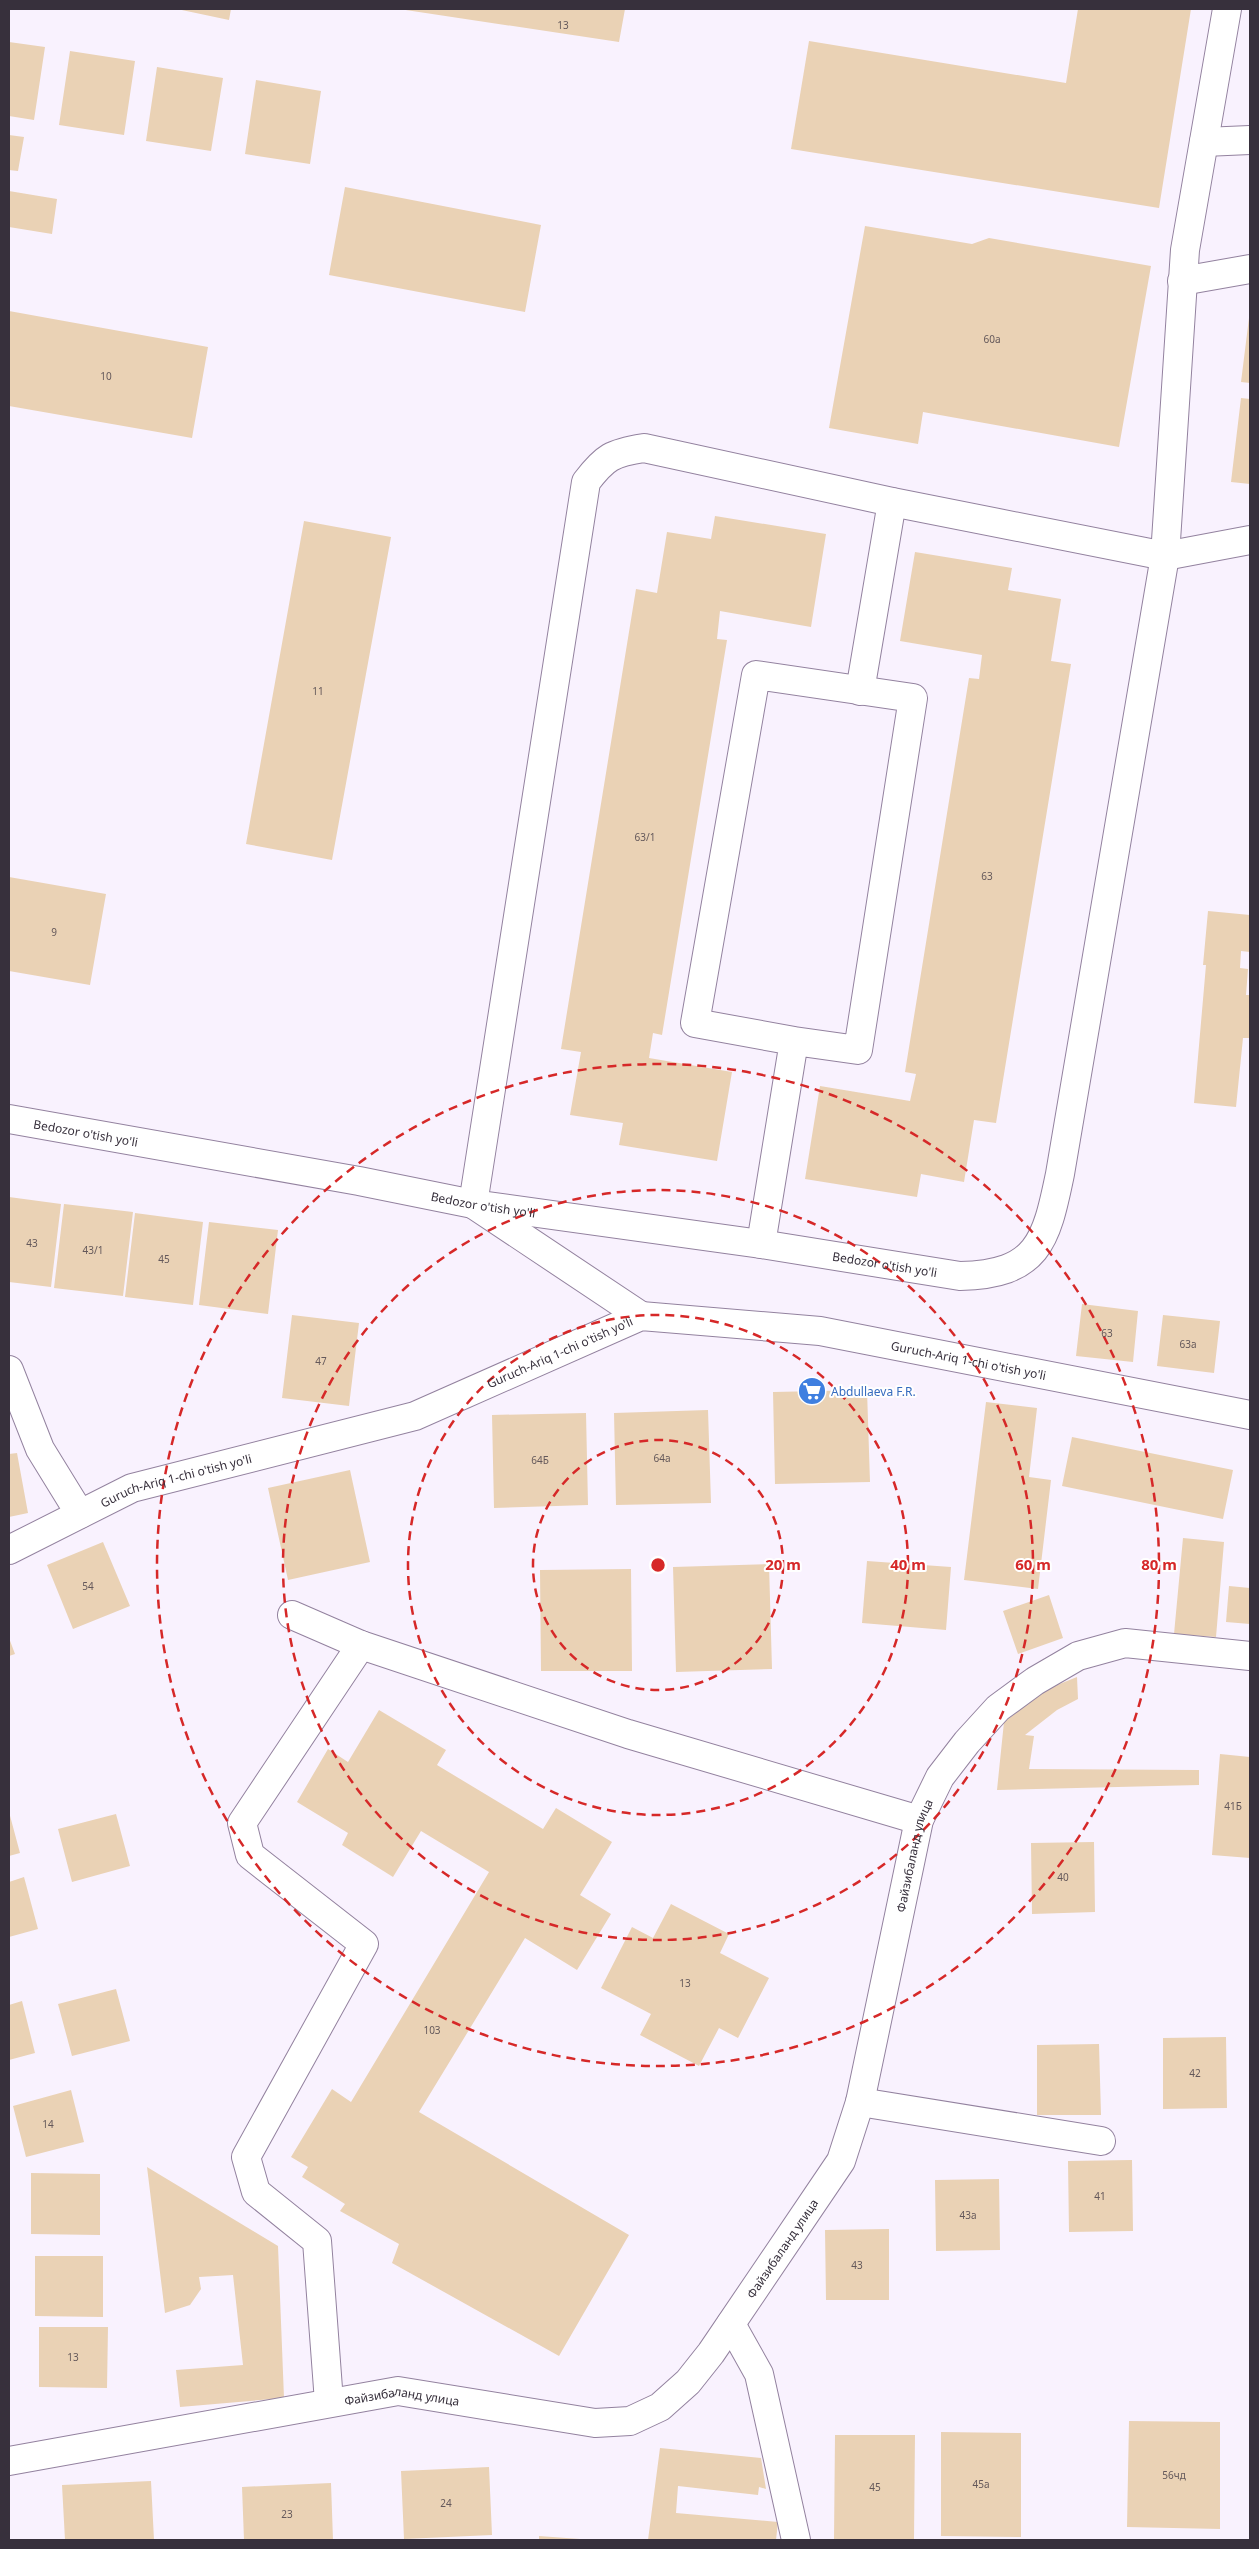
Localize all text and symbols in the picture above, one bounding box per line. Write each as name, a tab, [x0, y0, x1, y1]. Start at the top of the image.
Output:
house number: 13	[557, 18, 569, 32]
house number: 60a	[983, 332, 1001, 346]
house number: 10	[100, 369, 112, 383]
house number: 11	[312, 684, 324, 698]
house number: 63/1	[635, 830, 655, 844]
house number: 63	[981, 869, 993, 883]
house number: 9	[51, 925, 57, 939]
street label: Bedozor o'tish yo'li	[32, 1115, 139, 1150]
street label: Bedozor o'tish yo'li	[429, 1187, 537, 1221]
house number: 43	[26, 1236, 38, 1250]
house number: 43/1	[83, 1243, 103, 1257]
street label: Bedozor o'tish yo'li	[831, 1247, 939, 1281]
house number: 45	[158, 1252, 170, 1266]
street label: Guruch-Ariq 1-chi o'tish yo'li	[484, 1312, 635, 1392]
house number: 63	[1101, 1326, 1113, 1340]
street label: Guruch-Ariq 1-chi o'tish yo'li	[890, 1337, 1048, 1384]
house number: 63а	[1180, 1337, 1197, 1351]
house number: 47	[315, 1354, 327, 1368]
supermarket icon: Abdullaeva F.R.	[797, 1376, 827, 1406]
place label: Abdullaeva F.R.	[831, 1383, 916, 1400]
street label: Guruch-Ariq 1-chi o'tish yo'li	[97, 1449, 253, 1511]
house number: 64а	[654, 1451, 671, 1465]
house number: 64Б	[531, 1453, 549, 1467]
text: 20 m	[765, 1554, 801, 1574]
text: 40 m	[890, 1554, 926, 1574]
text: 60 m	[1015, 1554, 1051, 1574]
text: 80 m	[1141, 1554, 1177, 1574]
centre of rings	[649, 1556, 667, 1574]
house number: 54	[82, 1579, 94, 1593]
street label: Файзибаланд улица	[891, 1796, 937, 1914]
house number: 41Б	[1224, 1799, 1242, 1813]
house number: 40	[1057, 1870, 1069, 1884]
house number: 13	[679, 1976, 691, 1990]
house number: 103	[423, 2023, 441, 2037]
house number: 42	[1189, 2066, 1201, 2080]
house number: 14	[42, 2117, 54, 2131]
house number: 41	[1094, 2189, 1106, 2203]
street label: Файзибаланд улица	[742, 2195, 822, 2301]
house number: 43а	[960, 2208, 977, 2222]
house number: 43	[851, 2258, 863, 2272]
house number: 13	[67, 2350, 79, 2364]
street label: Файзибаланд улица	[343, 2382, 461, 2409]
house number: 56чд	[1162, 2468, 1186, 2482]
house number: 45а	[973, 2477, 990, 2491]
house number: 45	[869, 2480, 881, 2494]
house number: 24	[440, 2496, 452, 2510]
house number: 23	[281, 2507, 293, 2521]

